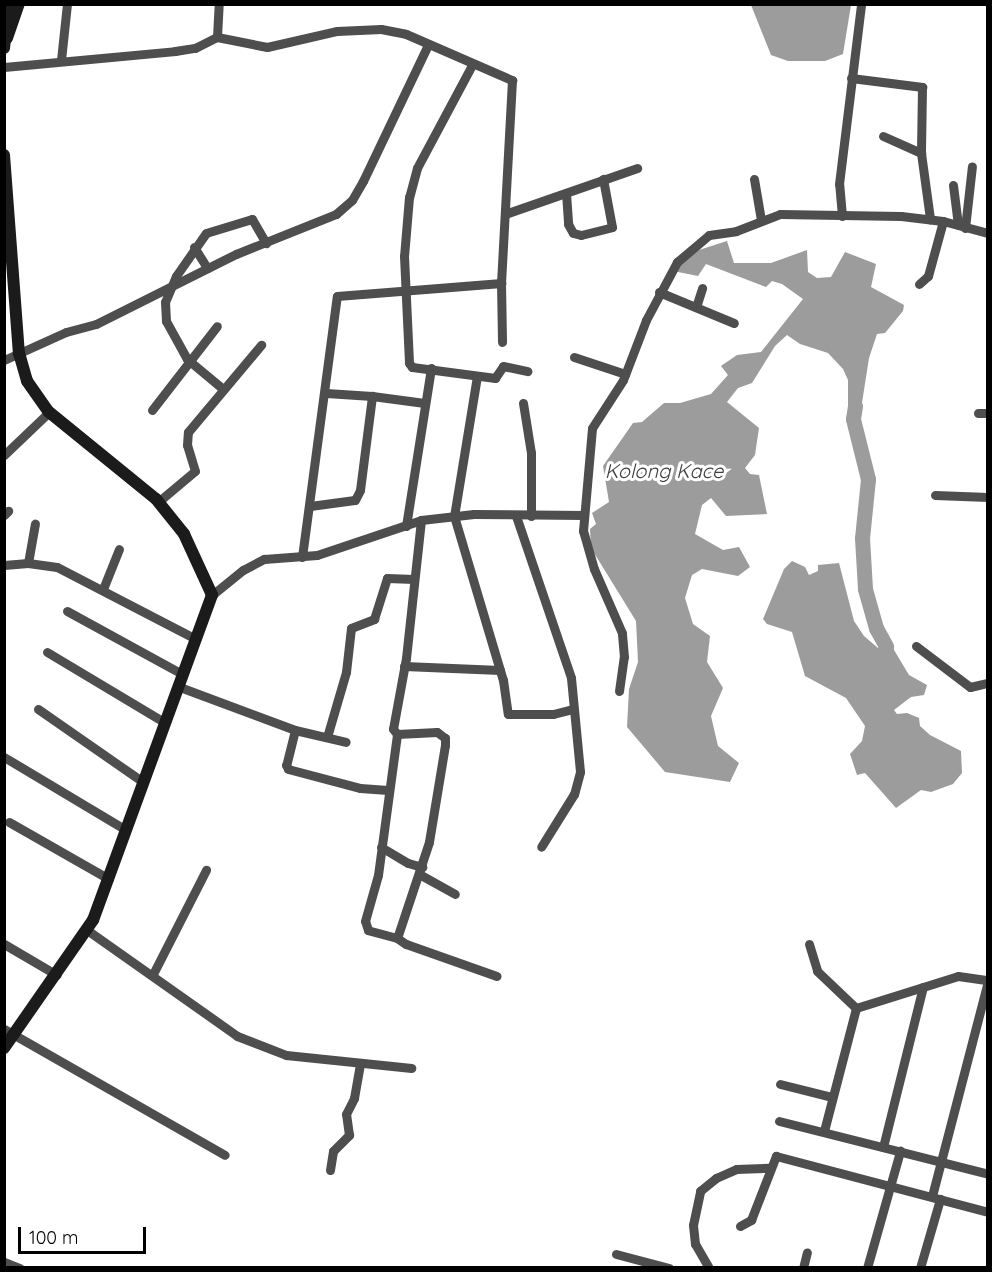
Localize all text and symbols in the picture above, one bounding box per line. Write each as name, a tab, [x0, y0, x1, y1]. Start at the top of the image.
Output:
water label: Kolong Kace	[605, 458, 723, 482]
scale bar	[21, 1215, 148, 1253]
text: 100 m	[29, 1226, 78, 1249]

